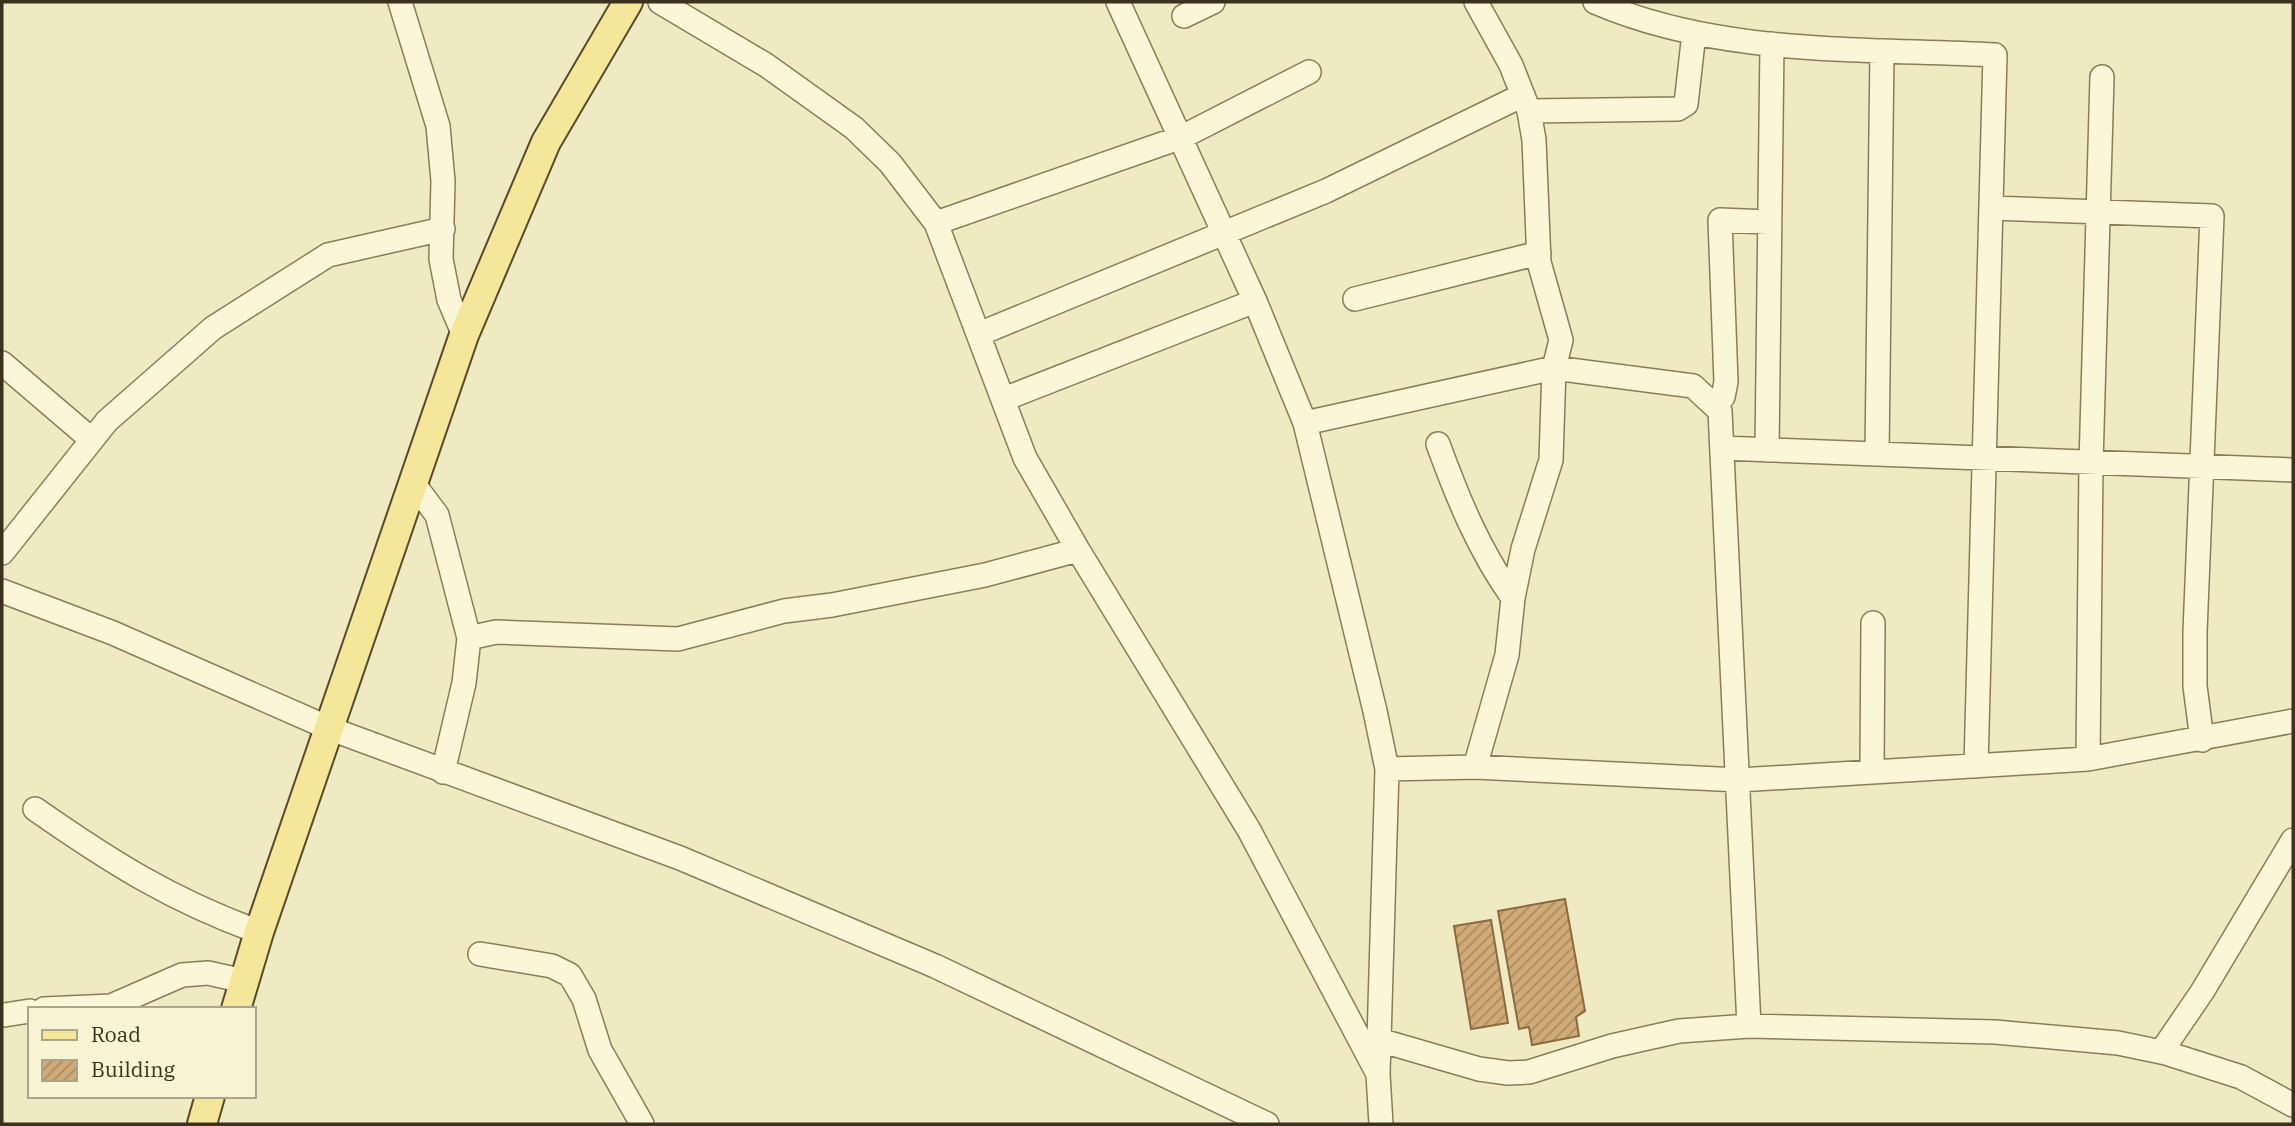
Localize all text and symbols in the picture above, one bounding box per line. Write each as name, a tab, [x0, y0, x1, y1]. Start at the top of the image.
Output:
legend	[28, 1007, 256, 1098]
text: Road	[91, 1020, 141, 1048]
text: Building	[91, 1055, 176, 1083]

